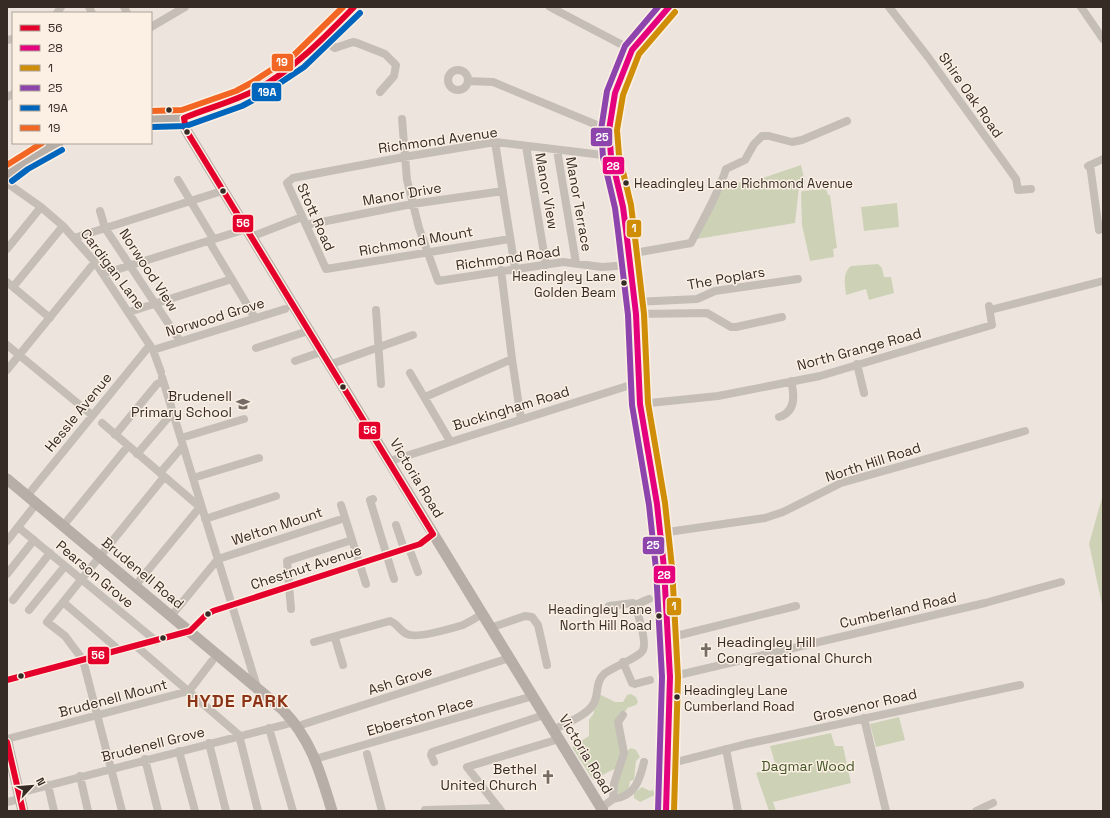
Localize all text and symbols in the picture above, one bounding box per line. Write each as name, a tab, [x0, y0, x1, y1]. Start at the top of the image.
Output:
legend	[12, 12, 152, 144]
text: 56	[48, 20, 63, 36]
text: 28	[48, 40, 63, 56]
street label: Shire Oak Road	[935, 49, 1007, 141]
line badge: 19	[271, 53, 294, 72]
text: 19	[276, 55, 288, 69]
text: 1	[48, 60, 53, 76]
text: 25	[48, 80, 62, 96]
line badge: 19A	[251, 82, 282, 102]
text: 19A	[258, 85, 276, 99]
text: 19A	[48, 100, 68, 116]
unlabelled marker	[164, 105, 174, 115]
text: 19	[48, 120, 60, 136]
street label: Richmond Avenue	[377, 123, 499, 157]
unlabelled marker	[182, 127, 192, 137]
line badge: 25	[590, 127, 613, 147]
text: 25	[595, 130, 609, 144]
street label: Manor View	[531, 151, 563, 231]
street label: Manor Terrace	[562, 155, 596, 253]
line badge: 28	[602, 156, 625, 175]
text: 28	[606, 159, 620, 173]
place label: Headingley Lane Richmond Avenue	[634, 175, 853, 192]
street label: Manor Drive	[361, 178, 443, 210]
marker: Headingley Lane Richmond Avenue	[621, 178, 631, 188]
street label: Stott Road	[293, 180, 339, 254]
unlabelled marker	[218, 186, 228, 196]
line badge: 56	[232, 214, 254, 233]
text: 56	[236, 216, 250, 230]
line badge: 1	[626, 219, 642, 238]
text: 1	[632, 221, 637, 235]
street label: Richmond Mount	[358, 222, 474, 260]
street label: Cardigan Lane	[77, 225, 149, 313]
street label: Norwood View	[115, 225, 183, 315]
street label: Richmond Road	[455, 242, 561, 274]
street label: The Poplars	[686, 262, 766, 294]
place label: Headingley Lane Golden Beam	[512, 268, 616, 301]
marker: Headingley Lane Golden Beam	[619, 278, 629, 288]
street label: Norwood Grove	[163, 293, 267, 341]
street label: North Grange Road	[795, 324, 923, 374]
street label: Hessle Avenue	[41, 369, 115, 455]
unlabelled marker	[338, 382, 348, 392]
street label: Buckingham Road	[450, 382, 572, 434]
place label: Brudenell Primary School	[131, 387, 232, 421]
school or university icon: Brudenell Primary School	[235, 396, 251, 412]
line badge: 56	[358, 421, 381, 440]
text: 56	[363, 423, 377, 437]
street label: Victoria Road	[386, 435, 448, 521]
street label: North Hill Road	[823, 438, 923, 486]
street label: Welton Mount	[229, 503, 325, 549]
street label: Brudenell Road	[98, 533, 188, 613]
street label: Pearson Grove	[52, 536, 138, 612]
line badge: 25	[642, 536, 665, 555]
text: 25	[646, 538, 660, 552]
street label: Chestnut Avenue	[248, 541, 364, 593]
line badge: 28	[653, 565, 676, 584]
text: 28	[657, 568, 671, 582]
street label: Cumberland Road	[838, 588, 958, 632]
line badge: 1	[666, 597, 682, 616]
text: 1	[672, 599, 677, 613]
place label: Headingley Lane North Hill Road	[548, 601, 652, 634]
unlabelled marker	[203, 609, 213, 619]
marker: Headingley Lane North Hill Road	[654, 611, 664, 621]
unlabelled marker	[158, 633, 168, 643]
place label: Headingley Hill Congregational Church	[717, 633, 872, 667]
church icon: Headingley Hill Congregational Church	[698, 642, 714, 658]
line badge: 56	[87, 646, 110, 665]
text: 56	[91, 648, 105, 662]
street label: Ash Grove	[366, 661, 434, 699]
unlabelled marker	[16, 671, 26, 681]
street label: Brudenell Mount	[57, 675, 169, 721]
place label: Headingley Lane Cumberland Road	[684, 682, 795, 715]
street label: Grosvenor Road	[811, 684, 919, 726]
district label: HYDE PARK	[187, 689, 289, 712]
street label: Ebberston Place	[365, 692, 475, 740]
marker: Headingley Lane Cumberland Road	[672, 692, 682, 702]
street label: Victoria Road	[555, 711, 617, 797]
street label: Brudenell Grove	[99, 722, 207, 766]
park label: Dagmar Wood	[761, 757, 855, 775]
place label: Bethel United Church	[441, 760, 537, 794]
north arrow	[12, 766, 52, 806]
church icon: Bethel United Church	[540, 769, 556, 785]
text: N	[33, 775, 49, 788]

